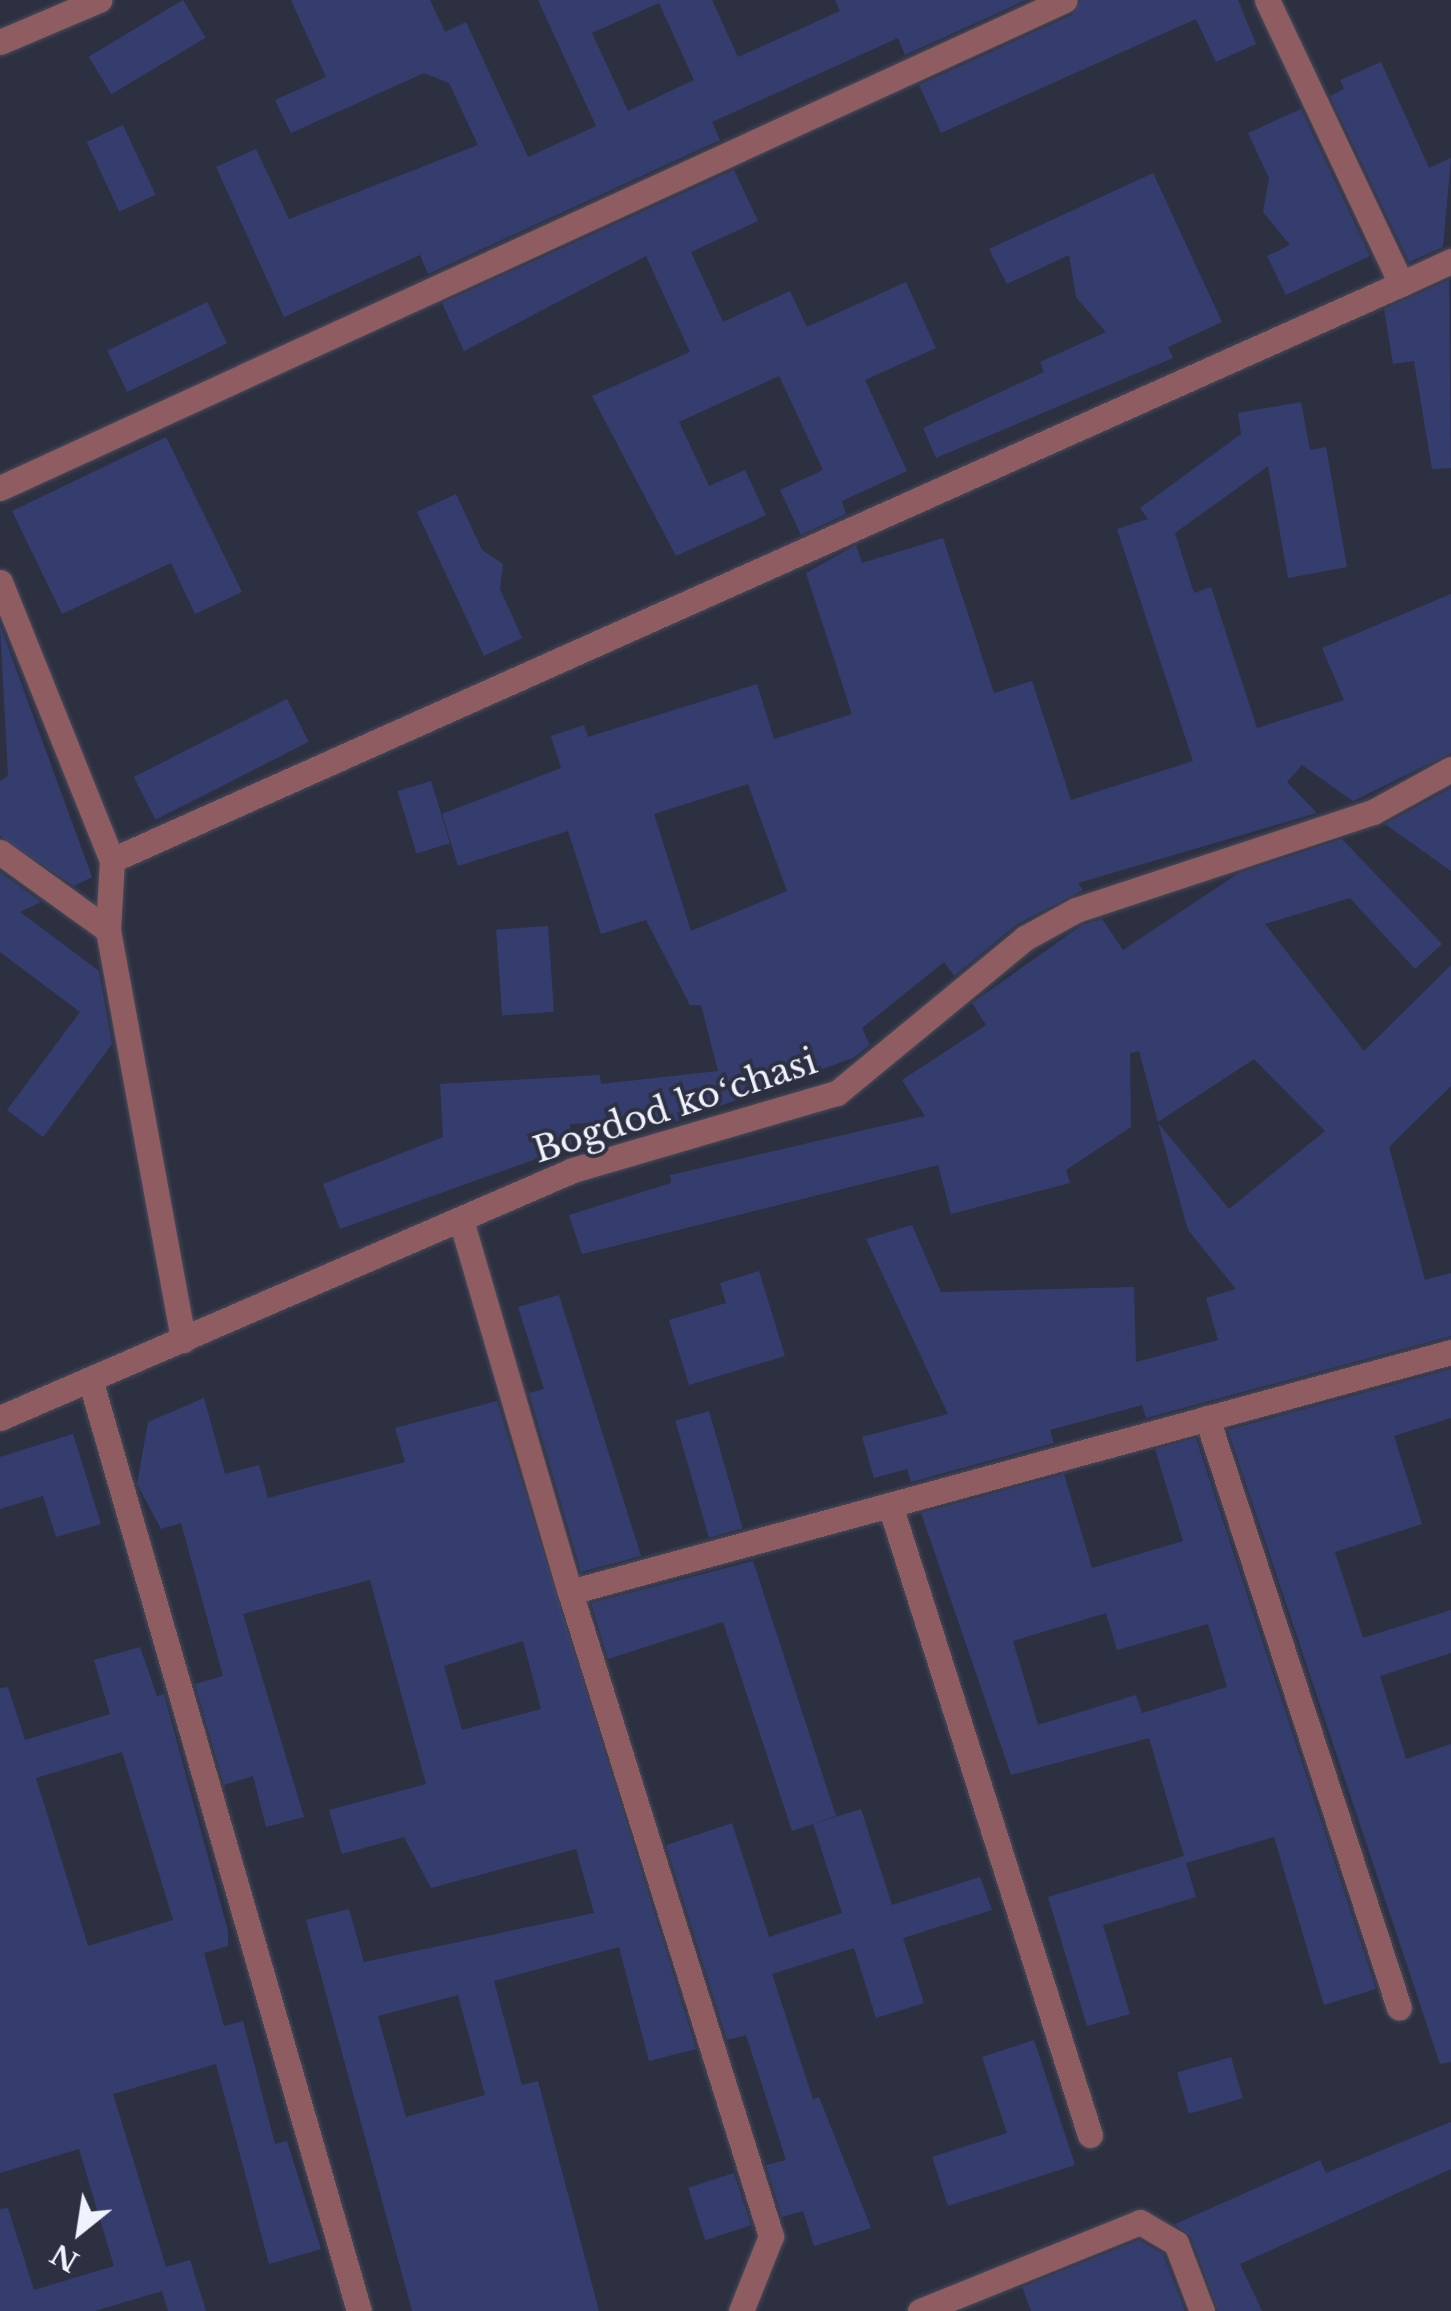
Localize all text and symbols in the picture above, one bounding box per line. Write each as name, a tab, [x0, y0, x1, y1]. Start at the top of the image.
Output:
street label: Bogdod koʻchasi	[528, 1040, 822, 1172]
north arrow	[30, 2181, 130, 2281]
text: N	[45, 2236, 85, 2279]

